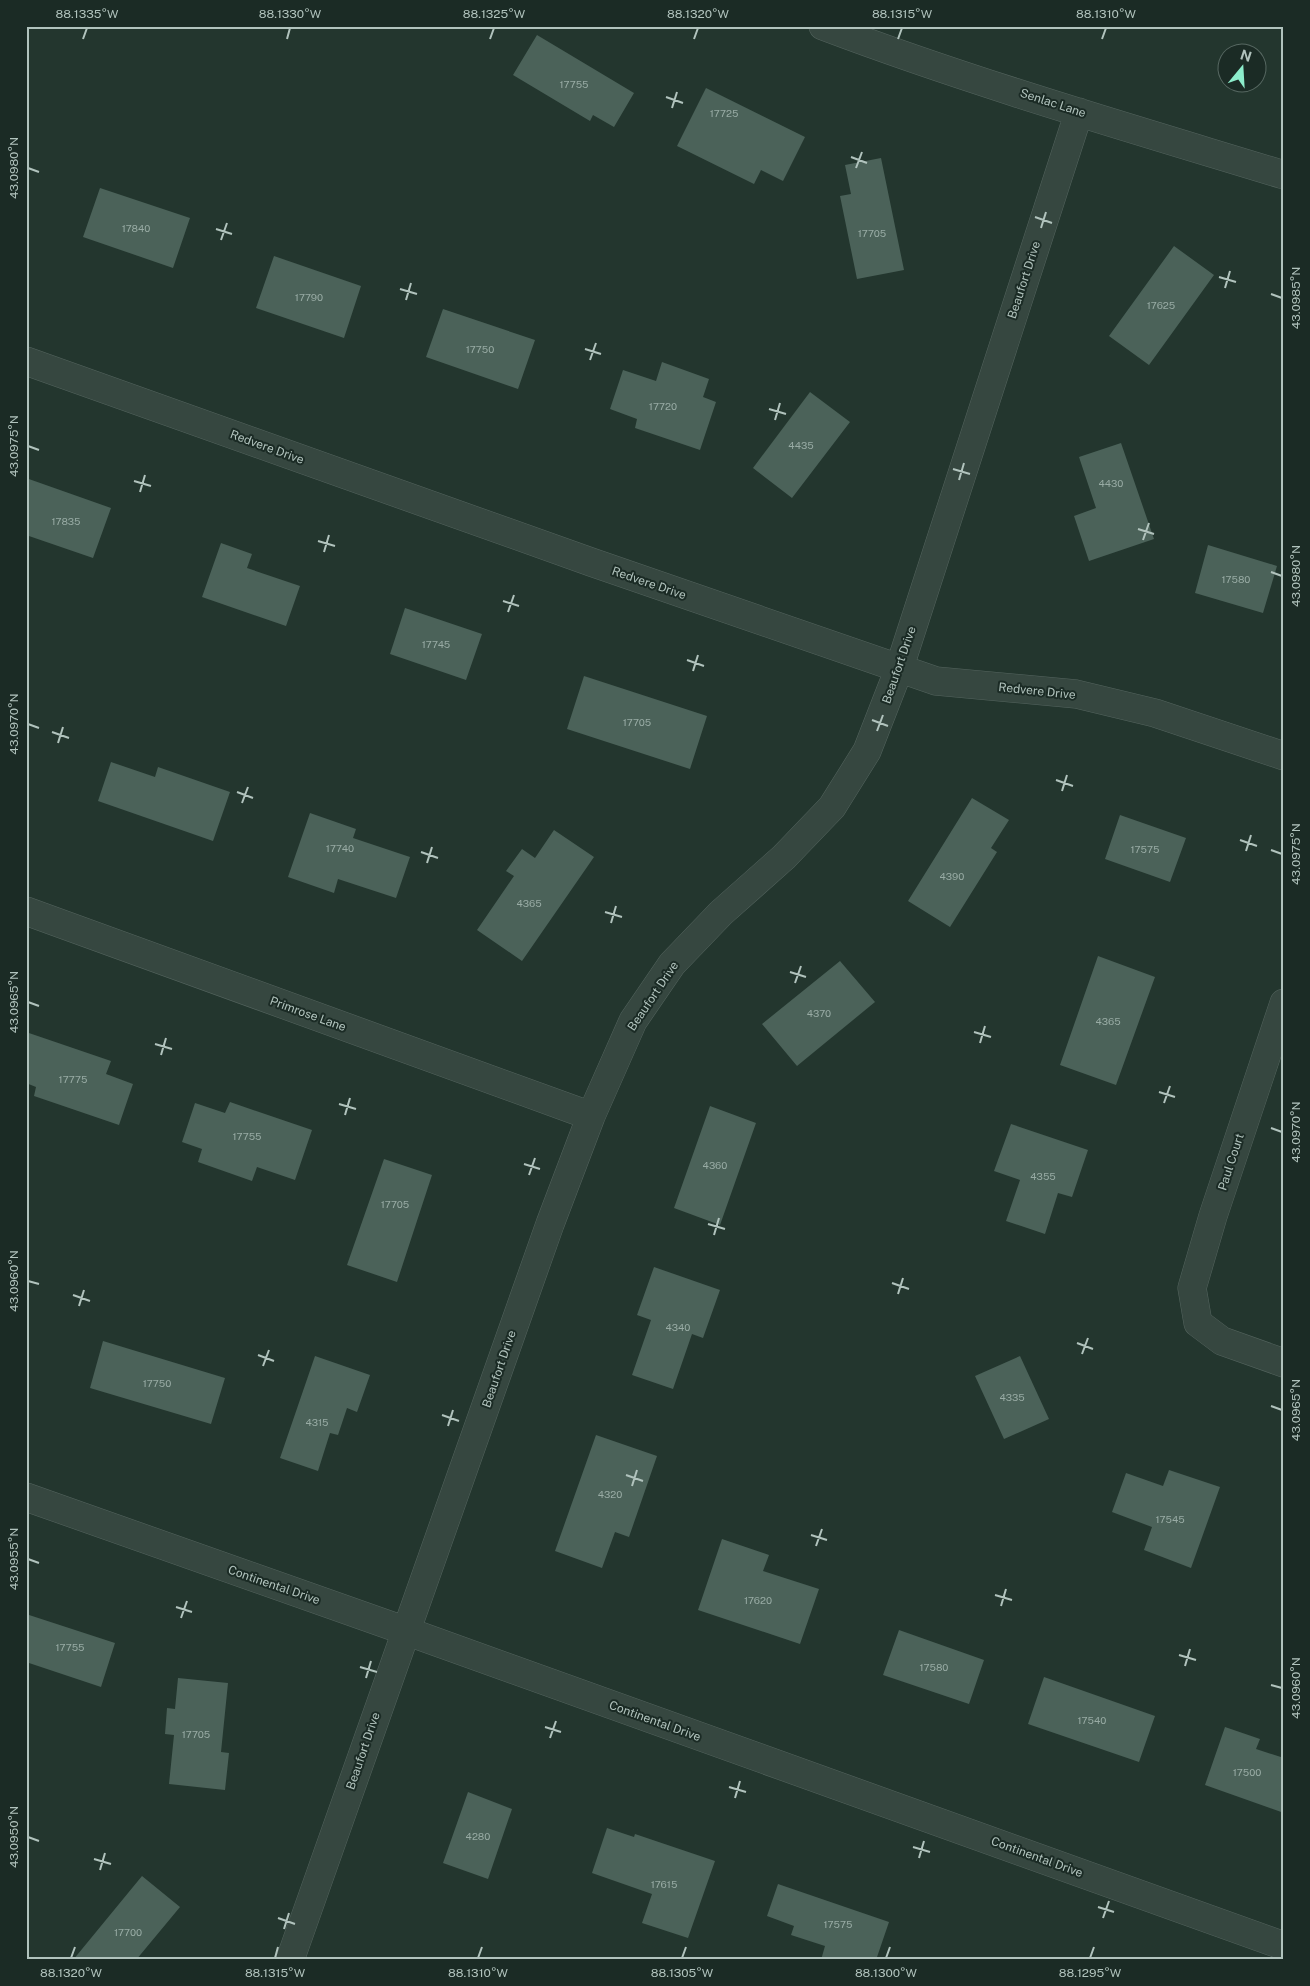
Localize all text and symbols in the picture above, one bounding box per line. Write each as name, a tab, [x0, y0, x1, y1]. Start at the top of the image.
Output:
text: 88.1335°W	[56, 7, 119, 21]
text: 88.1330°W	[259, 7, 322, 21]
text: 88.1325°W	[463, 7, 526, 21]
text: 88.1320°W	[667, 7, 730, 21]
text: 88.1315°W	[872, 7, 933, 21]
text: 88.1310°W	[1076, 7, 1136, 21]
north arrow	[1218, 42, 1268, 92]
text: N	[1238, 46, 1254, 65]
house number: 17755	[559, 78, 589, 90]
street label: Senlac Lane	[1018, 86, 1088, 120]
house number: 17725	[710, 107, 738, 119]
text: 43.0980°N	[7, 137, 21, 199]
house number: 17840	[122, 222, 150, 234]
house number: 17705	[858, 227, 886, 239]
street label: Beaufort Drive	[1005, 239, 1043, 321]
text: 43.0985°N	[1289, 267, 1303, 329]
house number: 17790	[295, 291, 323, 303]
house number: 17625	[1147, 299, 1175, 311]
house number: 17750	[466, 343, 494, 355]
house number: 17720	[649, 400, 677, 412]
text: 43.0975°N	[7, 415, 21, 477]
street label: Redvere Drive	[228, 427, 306, 467]
house number: 4435	[788, 439, 814, 451]
house number: 4430	[1099, 477, 1123, 489]
house number: 17835	[52, 515, 81, 527]
text: 43.0980°N	[1289, 545, 1303, 607]
street label: Redvere Drive	[610, 564, 688, 602]
house number: 17580	[1221, 573, 1251, 585]
street label: Beaufort Drive	[879, 624, 919, 705]
house number: 17745	[422, 638, 450, 650]
street label: Redvere Drive	[998, 680, 1076, 702]
text: 43.0970°N	[7, 693, 21, 755]
house number: 17705	[623, 716, 651, 728]
text: 43.0975°N	[1289, 823, 1303, 885]
house number: 17740	[326, 842, 354, 854]
house number: 17575	[1131, 843, 1159, 855]
house number: 4390	[940, 870, 964, 882]
house number: 4365	[516, 897, 542, 909]
street label: Beaufort Drive	[625, 958, 681, 1033]
text: 43.0965°N	[7, 971, 21, 1033]
street label: Primrose Lane	[268, 994, 348, 1034]
house number: 4370	[807, 1007, 831, 1019]
house number: 4365	[1095, 1015, 1121, 1027]
house number: 17775	[59, 1073, 87, 1085]
text: 43.0970°N	[1289, 1101, 1303, 1163]
house number: 17755	[232, 1130, 262, 1142]
street label: Paul Court	[1215, 1131, 1247, 1192]
house number: 4360	[703, 1159, 727, 1171]
house number: 4355	[1030, 1170, 1056, 1182]
house number: 17705	[381, 1198, 409, 1210]
text: 43.0960°N	[7, 1250, 21, 1312]
house number: 4340	[666, 1321, 690, 1333]
street label: Beaufort Drive	[479, 1328, 519, 1409]
house number: 17750	[143, 1377, 171, 1389]
text: 43.0965°N	[1289, 1379, 1303, 1441]
house number: 4335	[999, 1391, 1025, 1403]
house number: 4315	[305, 1416, 329, 1428]
house number: 4320	[598, 1488, 622, 1500]
house number: 17545	[1155, 1513, 1185, 1525]
text: 43.0955°N	[7, 1528, 21, 1590]
street label: Continental Drive	[226, 1563, 322, 1607]
house number: 17620	[744, 1594, 772, 1606]
house number: 17755	[55, 1641, 85, 1653]
text: 43.0960°N	[1289, 1657, 1303, 1719]
house number: 17580	[919, 1661, 949, 1673]
street label: Continental Drive	[607, 1698, 703, 1744]
street label: Beaufort Drive	[343, 1710, 383, 1791]
house number: 17540	[1078, 1714, 1106, 1726]
house number: 17705	[182, 1728, 210, 1740]
house number: 17500	[1233, 1766, 1261, 1778]
text: 43.0950°N	[7, 1806, 21, 1868]
house number: 4280	[466, 1830, 490, 1842]
street label: Continental Drive	[989, 1834, 1085, 1880]
house number: 17615	[651, 1878, 677, 1890]
house number: 17575	[824, 1918, 852, 1930]
house number: 17700	[114, 1926, 142, 1938]
text: 88.1320°W	[40, 1966, 103, 1980]
text: 88.1315°W	[245, 1966, 306, 1980]
text: 88.1310°W	[448, 1966, 508, 1980]
text: 88.1305°W	[651, 1966, 714, 1980]
text: 88.1300°W	[855, 1966, 918, 1980]
text: 88.1295°W	[1059, 1966, 1122, 1980]

